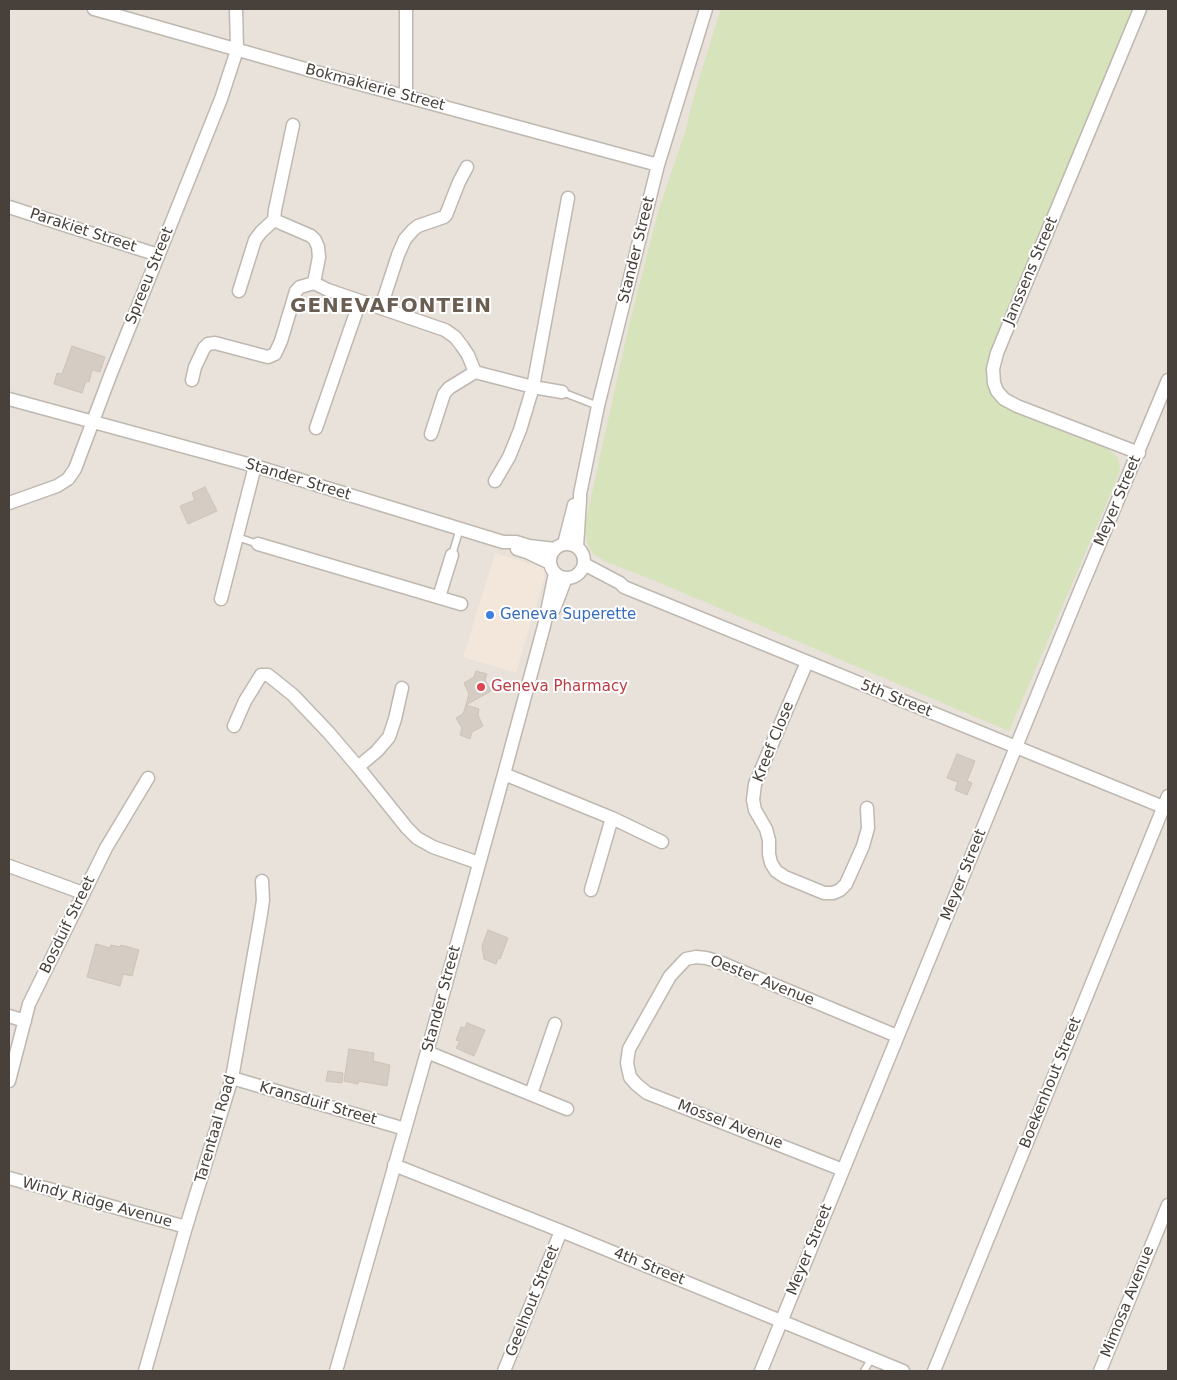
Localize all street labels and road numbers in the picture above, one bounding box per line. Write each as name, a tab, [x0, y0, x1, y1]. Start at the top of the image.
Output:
street label: Bokmakierie Street	[303, 61, 447, 115]
street label: Stander Street	[615, 195, 659, 305]
street label: Parakiet Street	[27, 205, 139, 257]
street label: Janssens Street	[1000, 214, 1062, 328]
street label: Spreeu Street	[122, 225, 178, 327]
street label: Meyer Street	[1091, 453, 1145, 549]
street label: Stander Street	[243, 455, 353, 505]
street label: 5th Street	[858, 677, 934, 721]
street label: Kreef Close	[750, 699, 798, 785]
street label: Meyer Street	[938, 827, 990, 923]
street label: Bosduif Street	[37, 873, 99, 977]
street label: Stander Street	[419, 944, 465, 1054]
street label: Oester Avenue	[707, 952, 817, 1010]
street label: Boekenhout Street	[1016, 1015, 1086, 1151]
street label: Tarentaal Road	[192, 1073, 240, 1185]
street label: Kransduif Street	[257, 1079, 379, 1129]
street label: Mossel Avenue	[675, 1097, 785, 1153]
street label: Windy Ridge Avenue	[20, 1174, 174, 1232]
street label: Meyer Street	[784, 1202, 836, 1298]
street label: Geelhout Street	[502, 1243, 564, 1359]
street label: Mimosa Avenue	[1097, 1244, 1159, 1360]
street label: 4th Street	[611, 1245, 687, 1289]

